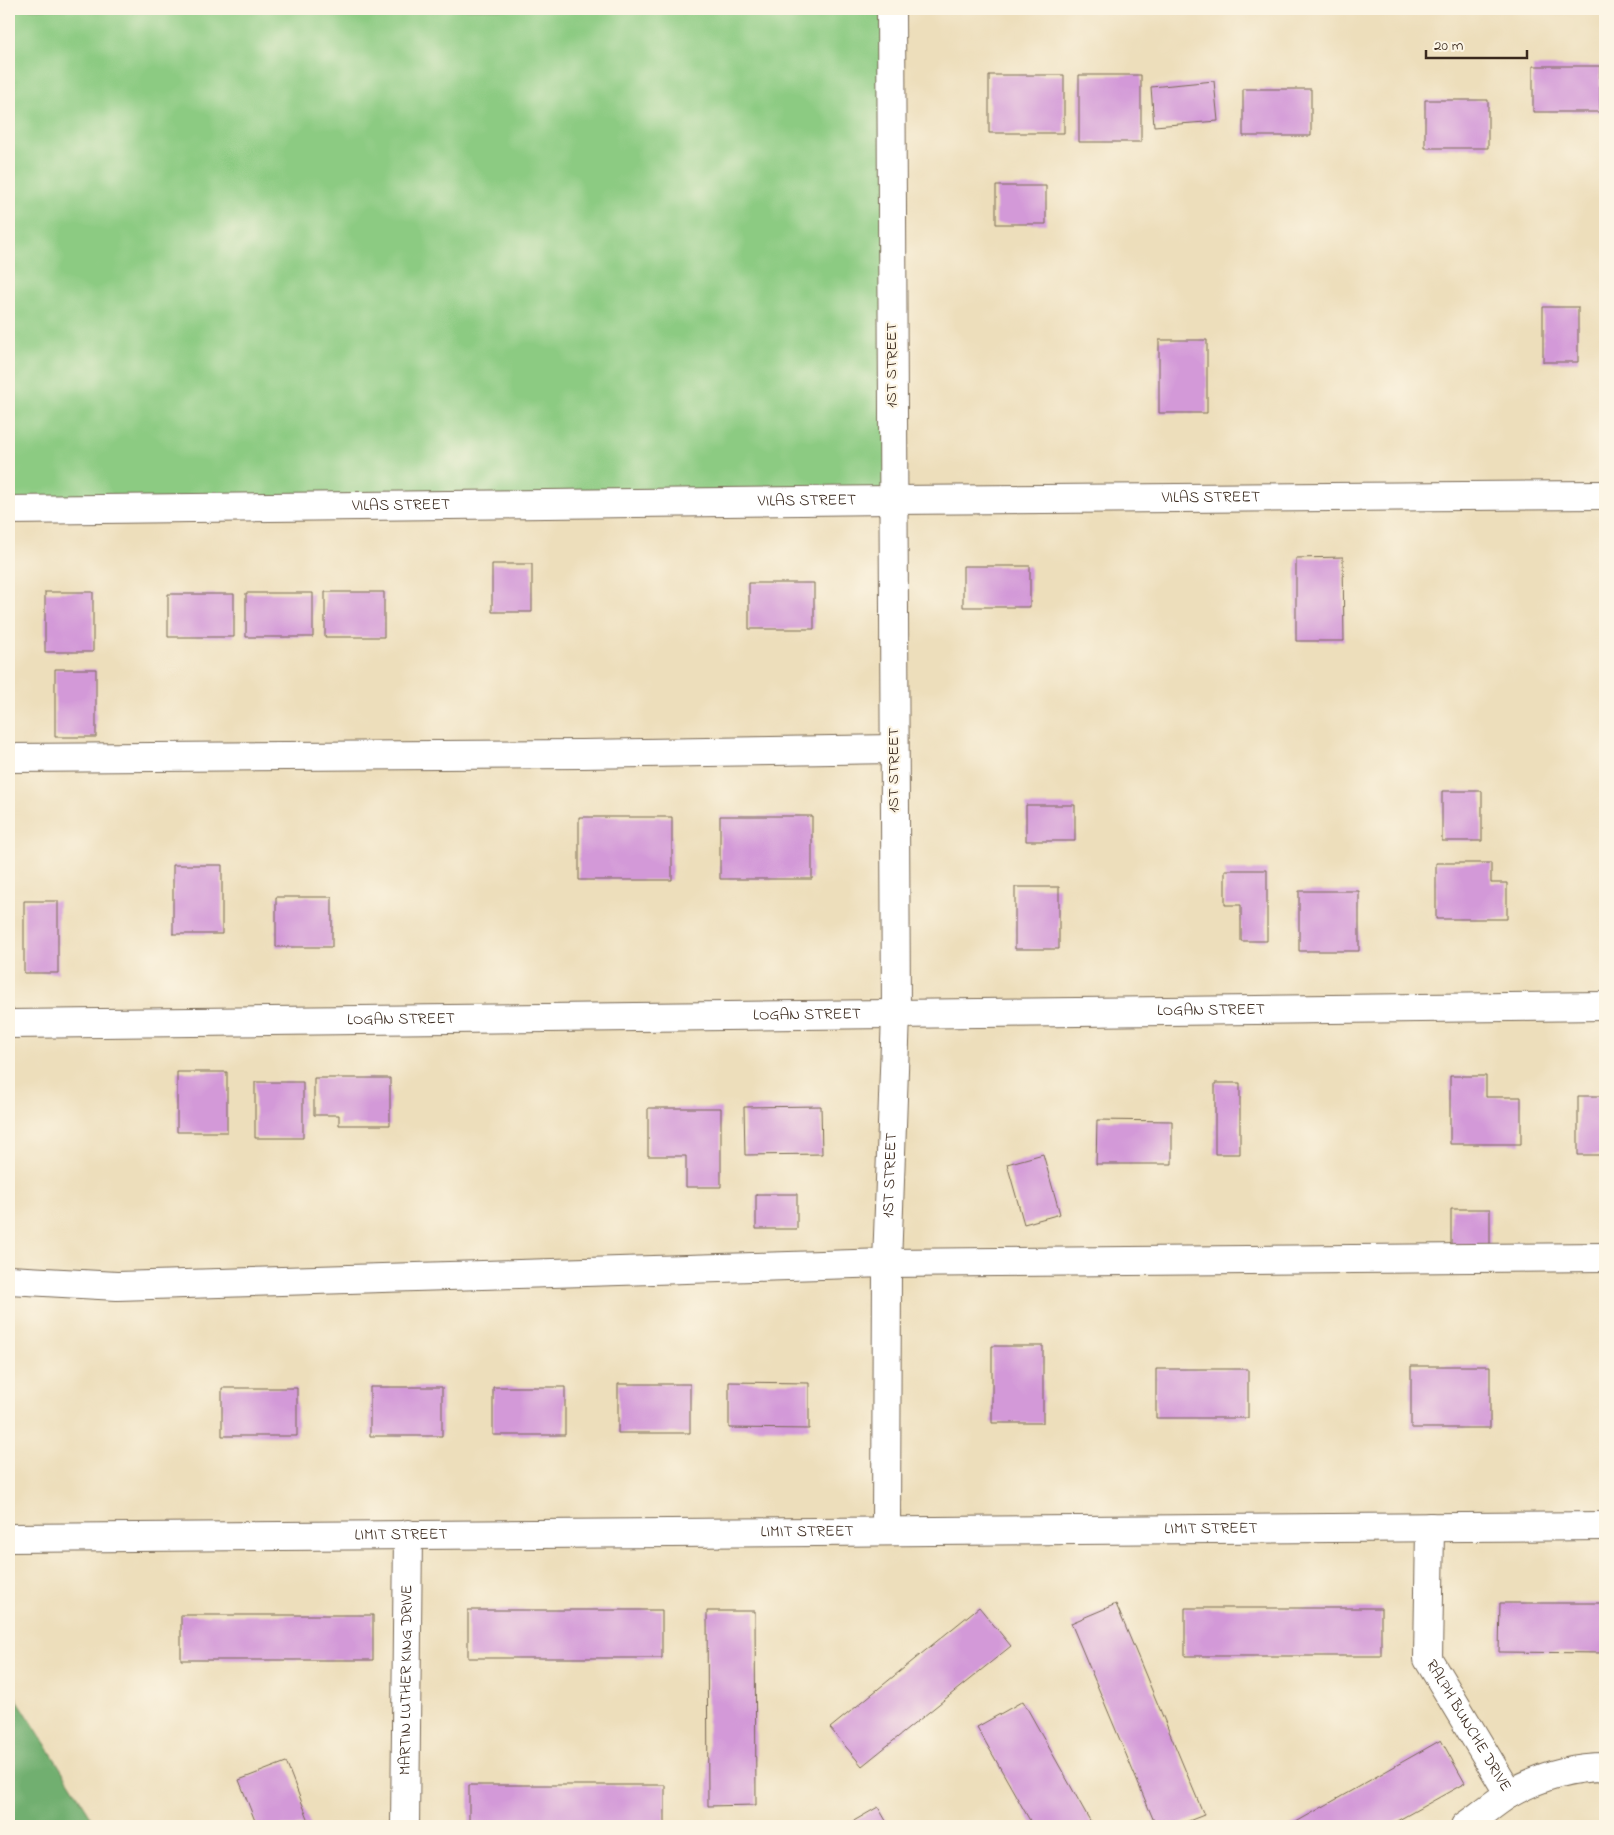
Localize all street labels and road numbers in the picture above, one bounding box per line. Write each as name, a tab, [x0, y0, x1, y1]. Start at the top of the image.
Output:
street label: 1ST STREET	[880, 322, 904, 408]
street label: VILAS STREET	[1161, 485, 1260, 510]
street label: VILAS STREET	[757, 488, 856, 514]
street label: VILAS STREET	[351, 493, 450, 518]
street label: 1ST STREET	[882, 727, 906, 813]
street label: LOGAN STREET	[1157, 998, 1265, 1023]
street label: LOGAN STREET	[753, 1002, 861, 1028]
street label: LOGAN STREET	[347, 1007, 455, 1032]
street label: 1ST STREET	[877, 1132, 904, 1218]
street label: LIMIT STREET	[1164, 1517, 1258, 1541]
street label: LIMIT STREET	[760, 1520, 854, 1544]
street label: LIMIT STREET	[354, 1523, 448, 1547]
street label: MARTIN LUTHER KING DRIVE	[394, 1585, 419, 1775]
street label: RALPH BUNCHE DRIVE	[1419, 1655, 1517, 1797]

